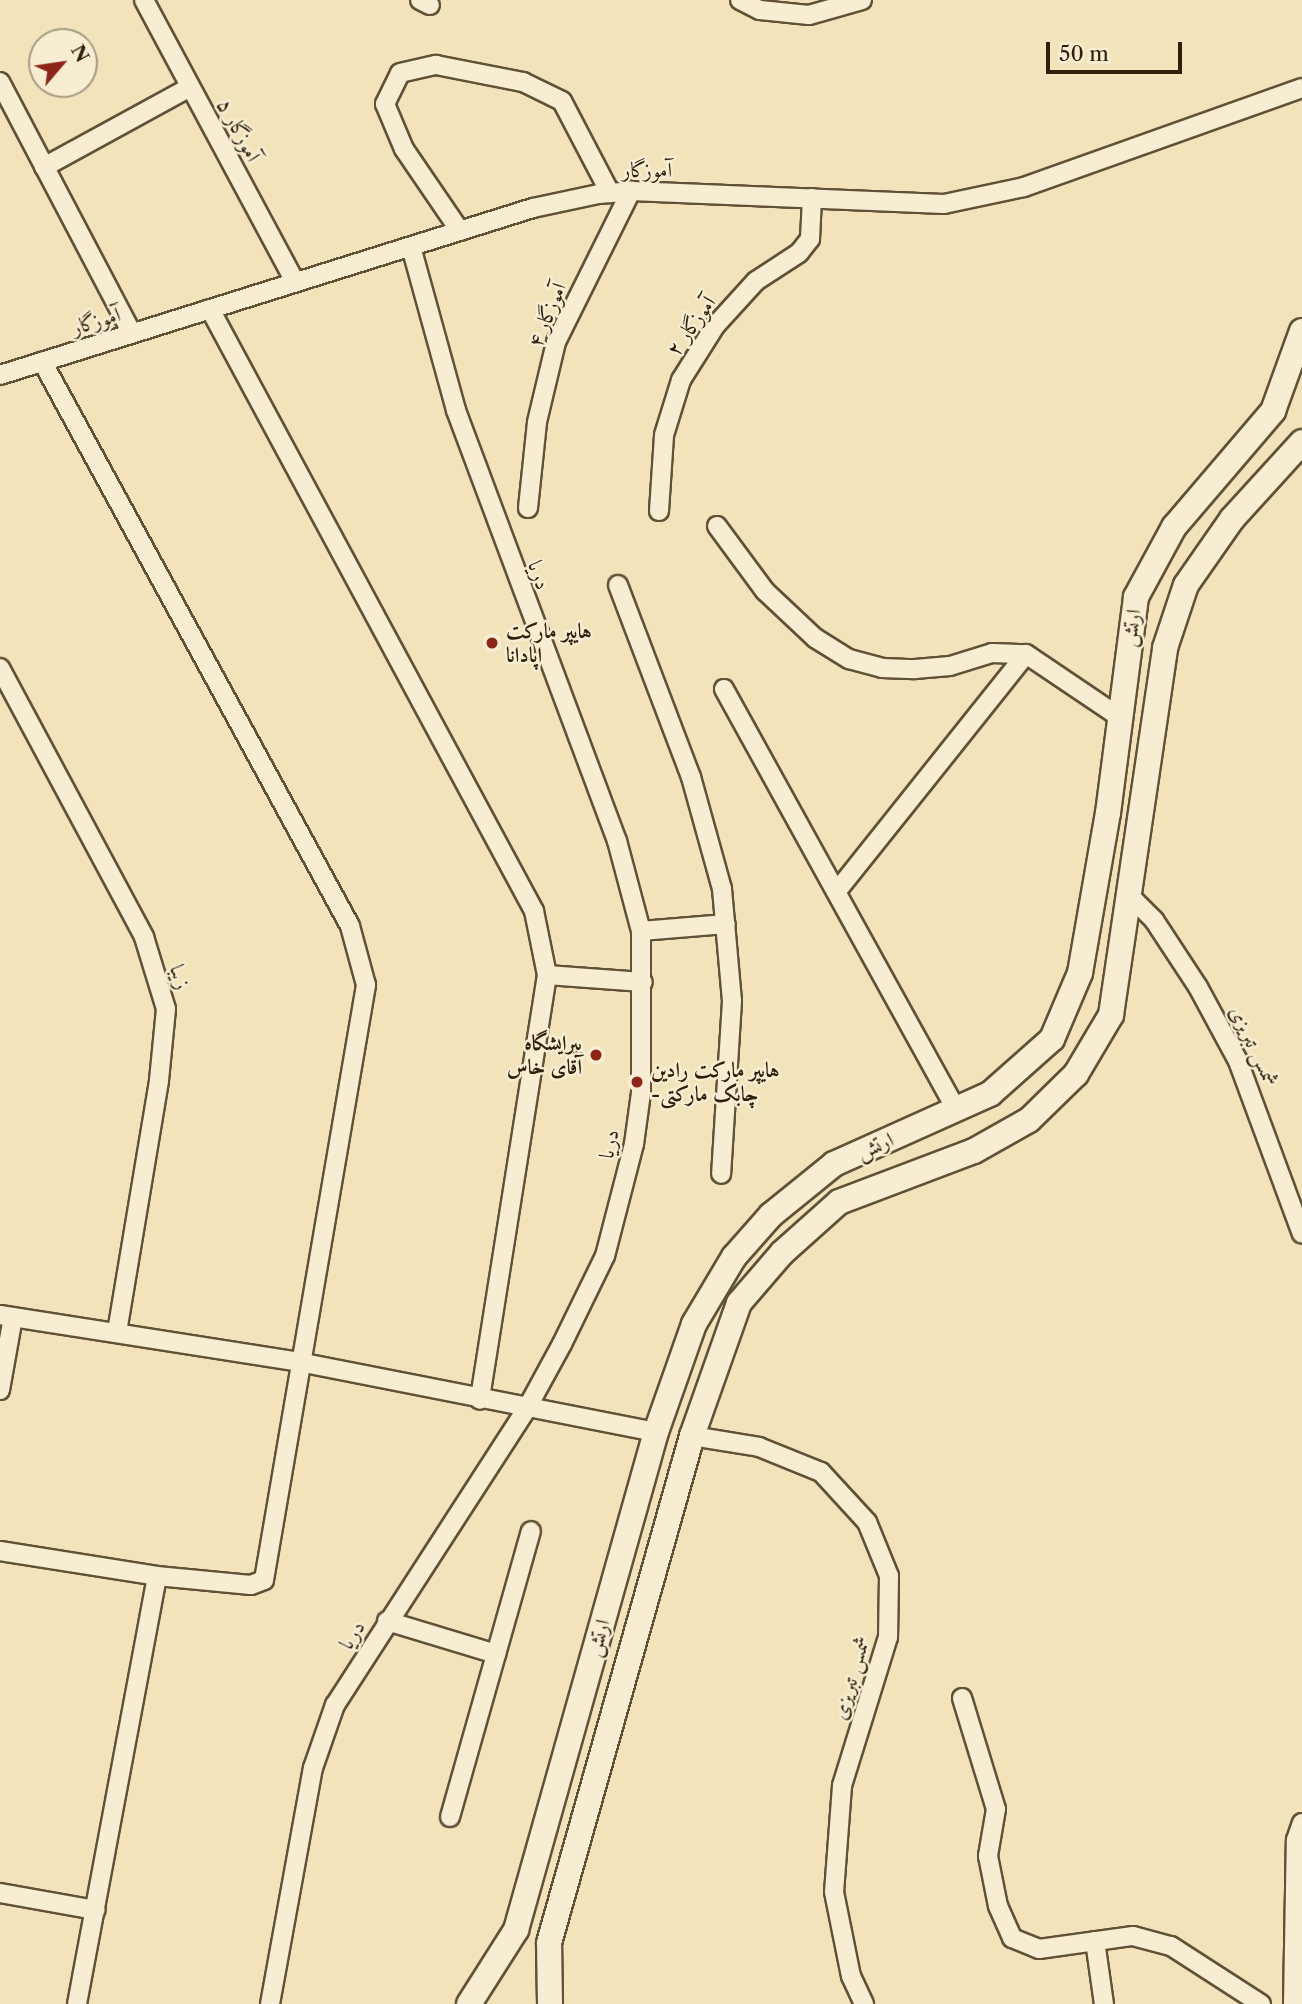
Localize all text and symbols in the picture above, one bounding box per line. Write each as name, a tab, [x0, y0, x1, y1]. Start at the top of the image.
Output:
north arrow	[28, 28, 98, 98]
scale bar	[1050, 28, 1186, 72]
text: N	[66, 41, 94, 66]
text: 50 m	[1059, 41, 1109, 66]
street label: آموزگار ۵	[212, 94, 266, 166]
street label: آموزگار	[622, 157, 672, 183]
street label: آموزگار ۴	[522, 279, 572, 351]
street label: آموزگار ۲	[661, 291, 721, 361]
street label: آموزگار	[68, 302, 124, 340]
street label: دریا	[522, 557, 556, 593]
street label: ارتش	[1116, 607, 1146, 649]
place label: هایپر مارکت اپادانا	[506, 618, 592, 668]
marker: هایپر مارکت اپادانا	[484, 635, 500, 651]
street label: زیبا	[164, 961, 196, 993]
street label: شمس تبریزی	[1224, 1002, 1284, 1090]
place label: پیرایشگاه آقای خاس	[507, 1030, 582, 1080]
marker: پیرایشگاه آقای خاس	[588, 1047, 604, 1063]
place label: هایپر مارکت رادین -چابک مارکتی	[651, 1057, 779, 1107]
marker: هایپر مارکت رادین -چابک مارکتی	[629, 1074, 645, 1090]
street label: دریا	[594, 1127, 624, 1161]
street label: ارتش	[853, 1127, 897, 1165]
street label: دریا	[334, 1616, 370, 1654]
street label: ارتش	[581, 1616, 615, 1660]
street label: شمس تبریزی	[827, 1633, 875, 1723]

